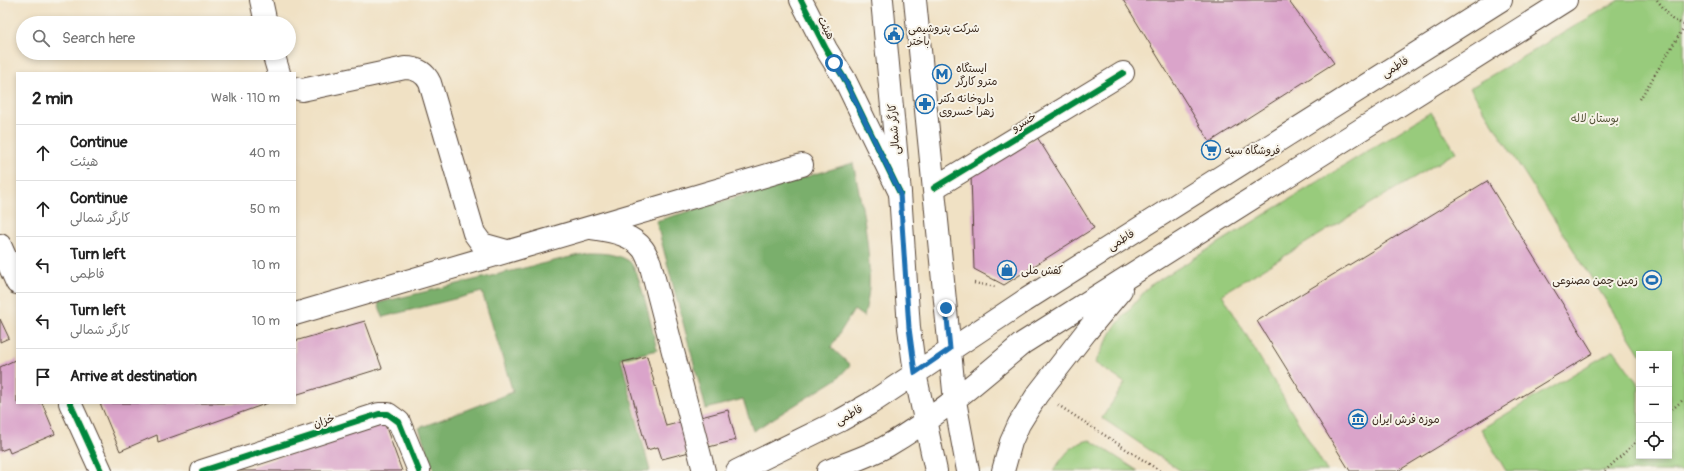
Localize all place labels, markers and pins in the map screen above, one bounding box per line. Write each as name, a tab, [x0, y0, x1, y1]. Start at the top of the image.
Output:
place label: شرکت پتروشیمی باختر	[907, 22, 980, 49]
public building icon: شرکت پتروشیمی باختر	[883, 23, 905, 45]
place label: ایستگاه مترو کارگر	[955, 62, 997, 88]
metro station icon: ایستگاه مترو کارگر	[931, 63, 953, 85]
place label: داروخانه دکتر زهرا خسروی	[938, 92, 995, 118]
pharmacy icon: داروخانه دکتر زهرا خسروی	[914, 93, 936, 115]
supermarket icon: فروشگاه سپه	[1200, 139, 1222, 161]
place label: فروشگاه سپه	[1225, 144, 1280, 157]
shop icon: کفش ملی	[996, 259, 1018, 281]
place label: کفش ملی	[1021, 264, 1063, 278]
sports icon: زمین چمن مصنوعی	[1641, 269, 1663, 291]
place label: زمین چمن مصنوعی	[1552, 274, 1638, 288]
museum icon: موزه فرش ایران	[1347, 408, 1369, 430]
place label: موزه فرش ایران	[1372, 413, 1440, 427]

